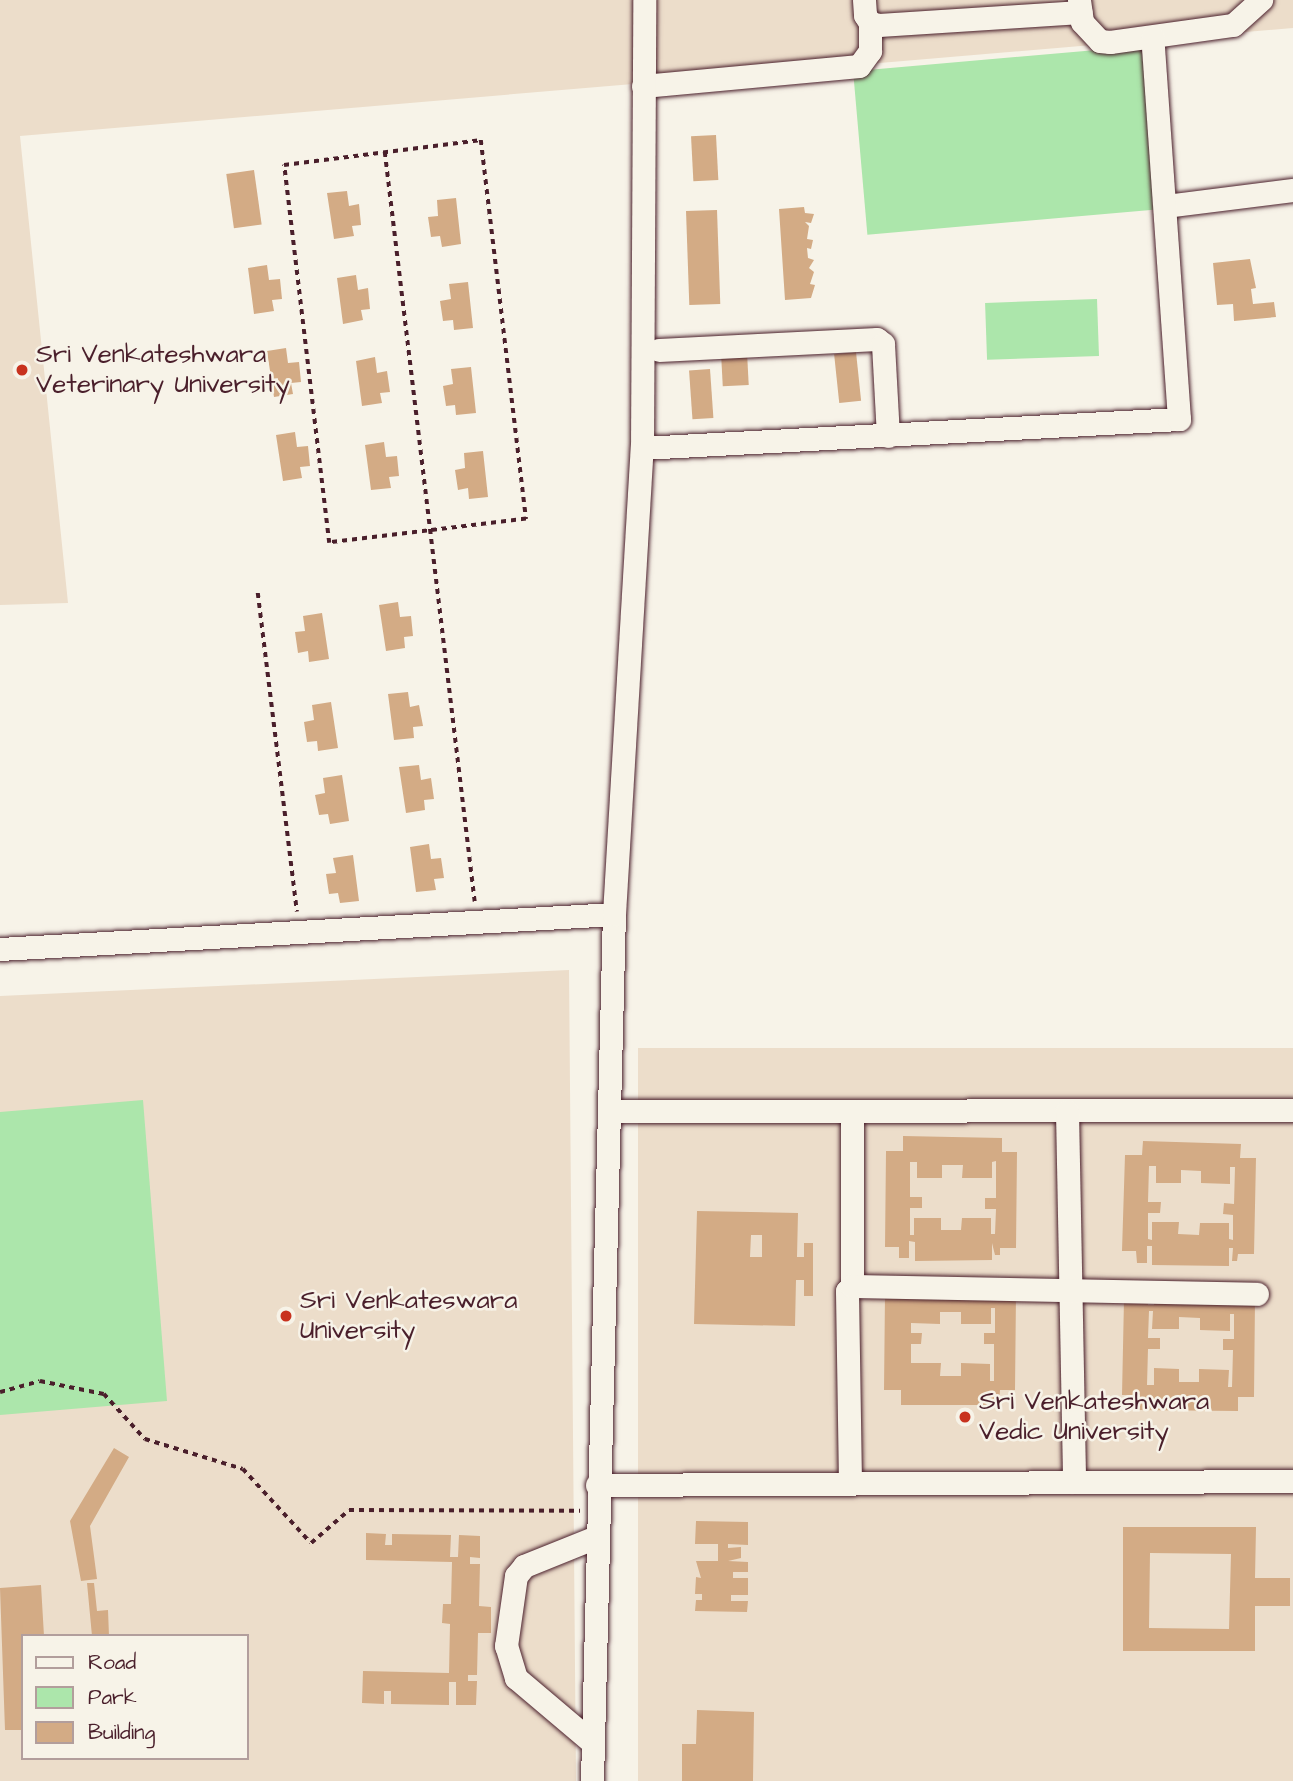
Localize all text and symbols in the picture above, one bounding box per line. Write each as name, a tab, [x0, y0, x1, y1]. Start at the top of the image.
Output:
place label: Sri Venkateshwara Veterinary University	[36, 339, 290, 400]
marker: Sri Venkateshwara Veterinary University	[14, 362, 30, 378]
place label: Sri Venkateswara University	[300, 1285, 517, 1346]
marker: Sri Venkateswara University	[278, 1308, 294, 1324]
place label: Sri Venkateshwara Vedic University	[979, 1386, 1209, 1448]
marker: Sri Venkateshwara Vedic University	[957, 1409, 973, 1425]
legend	[21, 1634, 248, 1760]
text: Road	[88, 1648, 136, 1677]
text: Park	[88, 1683, 137, 1712]
text: Building	[88, 1718, 155, 1747]

